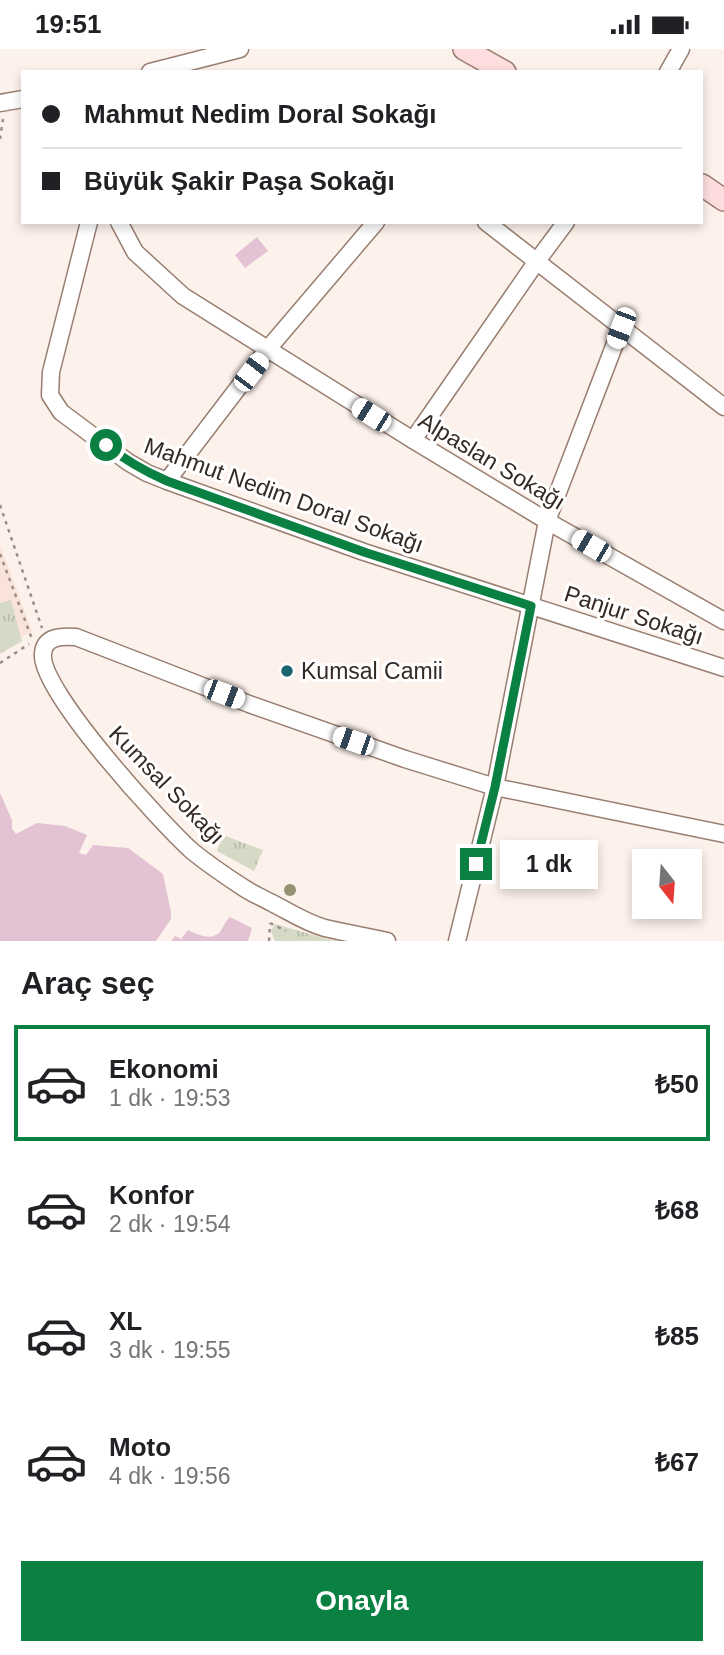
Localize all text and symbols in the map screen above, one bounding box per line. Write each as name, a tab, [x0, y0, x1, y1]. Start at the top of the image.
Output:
text: 19:51	[35, 9, 102, 39]
text: Mahmut Nedim Doral Sokağı	[84, 99, 437, 129]
text: Büyük Şakir Paşa Sokağı	[84, 166, 395, 196]
car	[604, 305, 639, 351]
car	[230, 349, 273, 395]
car	[348, 395, 395, 435]
street label: Alpaslan Sokağı	[414, 407, 570, 515]
route start	[90, 429, 122, 461]
street label: Mahmut Nedim Doral Sokağı	[141, 432, 427, 558]
car	[568, 526, 615, 566]
street label: Panjur Sokağı	[561, 580, 707, 650]
place label: Kumsal Camii	[301, 658, 443, 684]
marker: Kumsal Camii	[279, 663, 295, 679]
car	[201, 677, 248, 711]
street label: Kumsal Sokağı	[104, 720, 230, 850]
car	[330, 724, 377, 758]
callout: 1 dk	[500, 839, 598, 889]
route end	[460, 848, 492, 880]
north arrow	[632, 849, 702, 919]
map controls	[632, 849, 702, 919]
text: 1 dk	[526, 851, 572, 877]
text: Araç seç	[21, 965, 154, 1001]
icon: car	[25, 1052, 88, 1115]
text: Ekonomi	[109, 1054, 219, 1084]
text: ₺50	[655, 1069, 699, 1099]
text: 1 dk · 19:53	[109, 1085, 230, 1111]
icon: car	[25, 1178, 88, 1241]
text: Konfor	[109, 1180, 194, 1210]
text: ₺68	[655, 1195, 699, 1225]
text: 2 dk · 19:54	[109, 1211, 230, 1237]
icon: car	[25, 1304, 88, 1367]
text: XL	[109, 1306, 142, 1336]
text: ₺85	[655, 1321, 699, 1351]
text: 3 dk · 19:55	[109, 1337, 230, 1363]
icon: car	[25, 1430, 88, 1493]
text: Moto	[109, 1432, 171, 1462]
text: ₺67	[655, 1447, 699, 1477]
text: 4 dk · 19:56	[109, 1463, 230, 1489]
button: Onayla	[21, 1561, 703, 1641]

